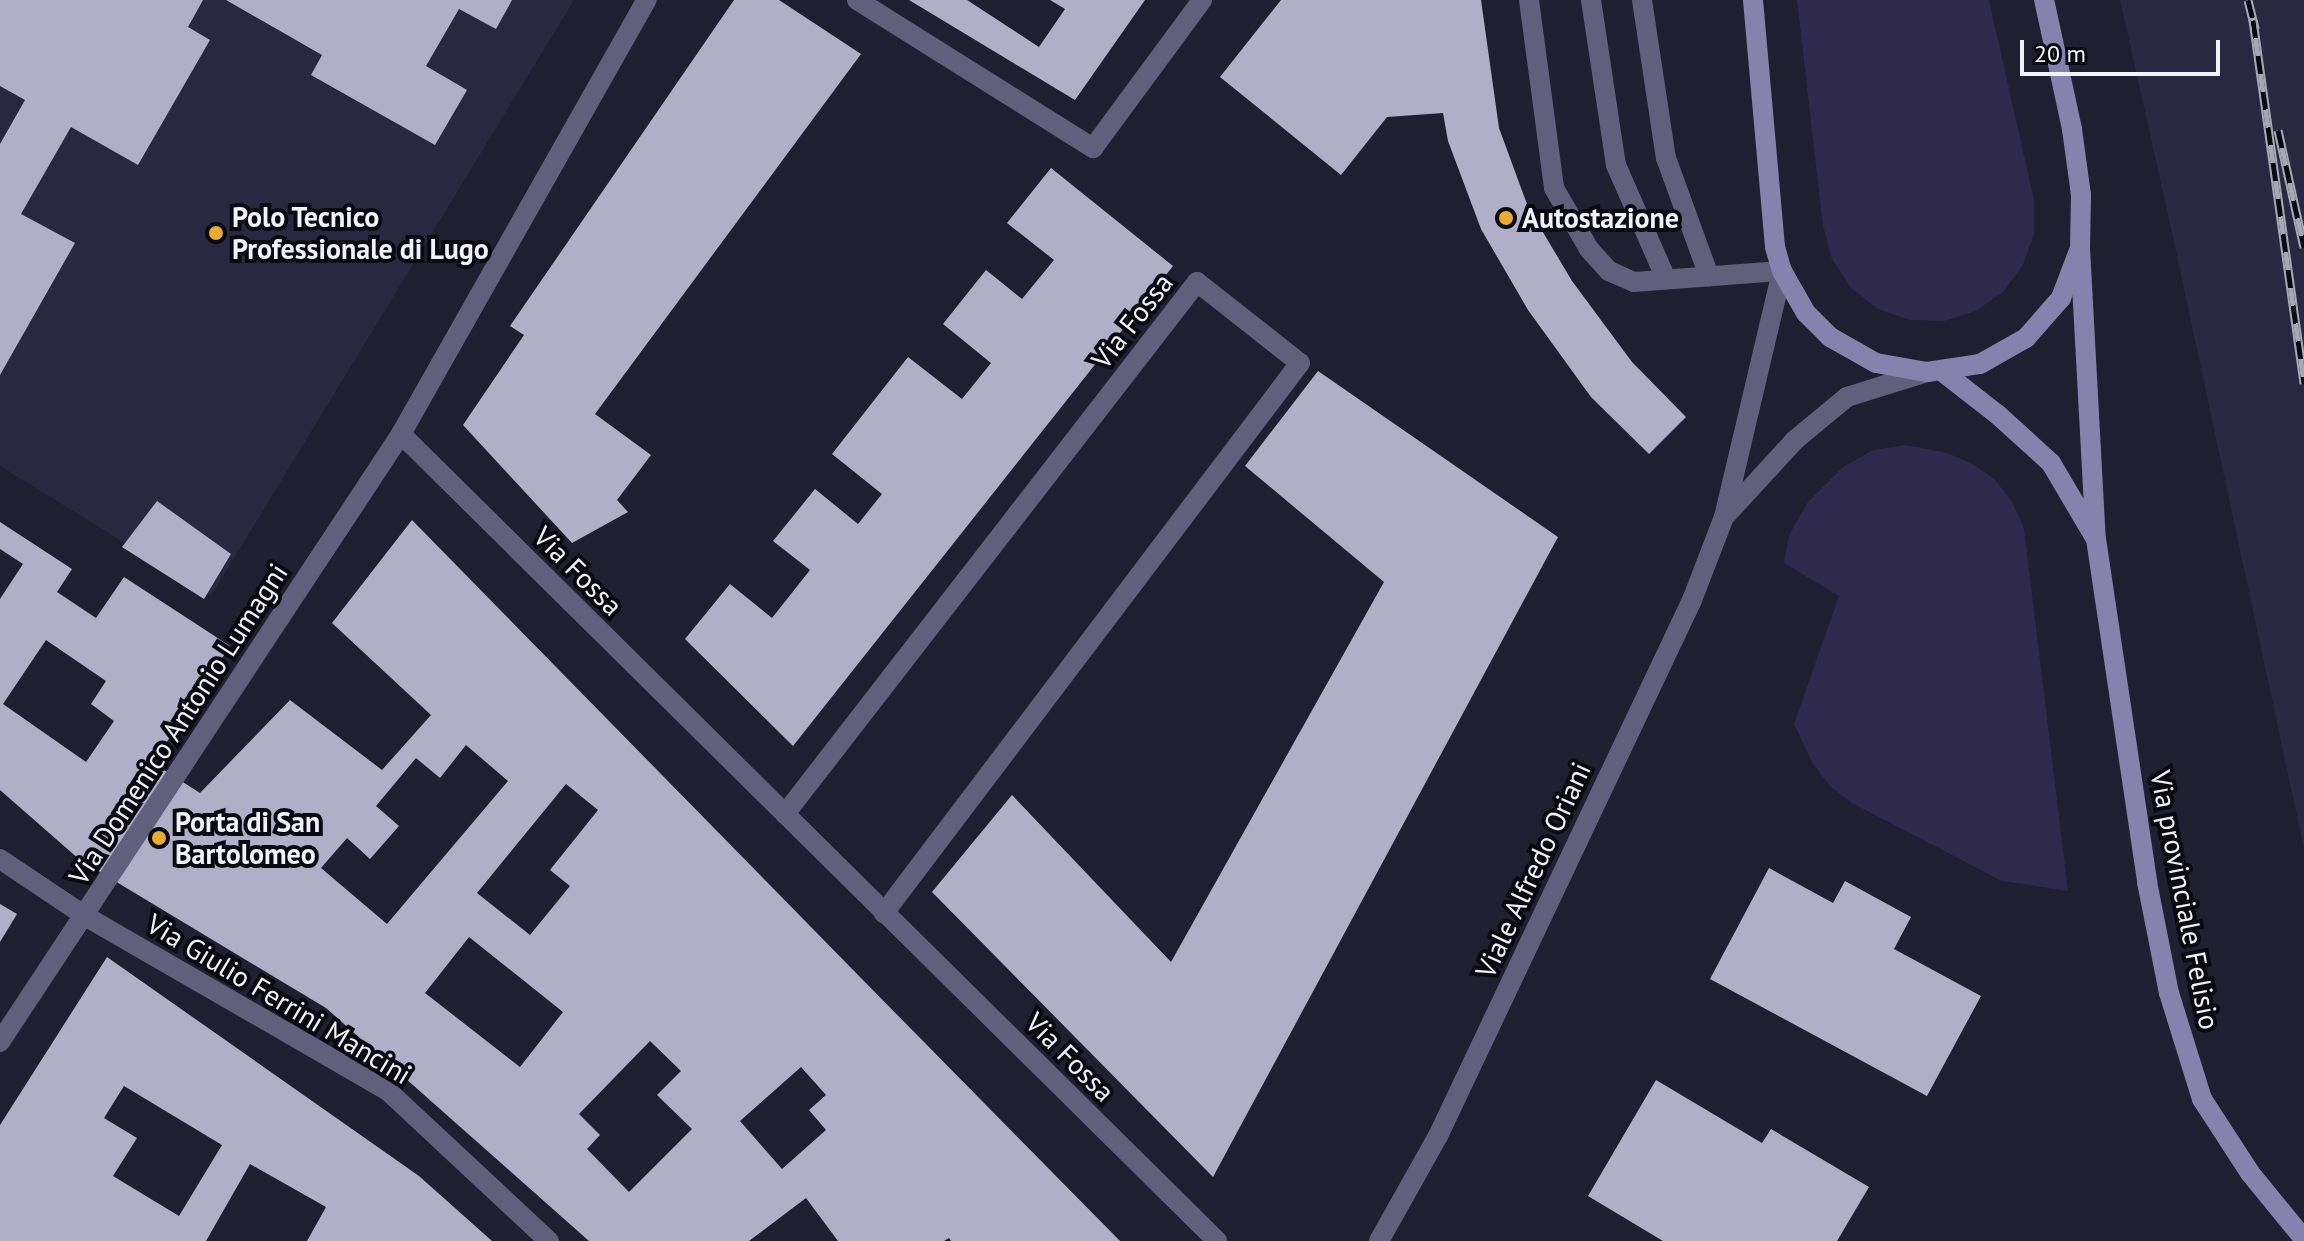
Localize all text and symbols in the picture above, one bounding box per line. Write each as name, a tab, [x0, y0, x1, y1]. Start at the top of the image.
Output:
scale bar	[2024, 24, 2224, 74]
text: 20 m	[2034, 38, 2086, 69]
place label: Polo Tecnico Professionale di Lugo	[232, 200, 489, 266]
place label: Autostazione	[1522, 201, 1679, 235]
marker: Autostazione	[1497, 209, 1515, 227]
marker: Polo Tecnico Professionale di Lugo	[207, 224, 225, 242]
street label: Via Fossa	[1084, 267, 1180, 375]
street label: Via Fossa	[527, 520, 629, 622]
street label: Via Domenico Antonio Lumagni	[61, 557, 295, 891]
street label: Viale Alfredo Oriani	[1468, 756, 1598, 984]
street label: Via provinciale Felisio	[2143, 768, 2227, 1032]
place label: Porta di San Bartolomeo	[175, 805, 320, 871]
marker: Porta di San Bartolomeo	[150, 829, 168, 847]
street label: Via Giulio Ferrini Mancini	[141, 907, 417, 1091]
street label: Via Fossa	[1019, 1006, 1121, 1108]

